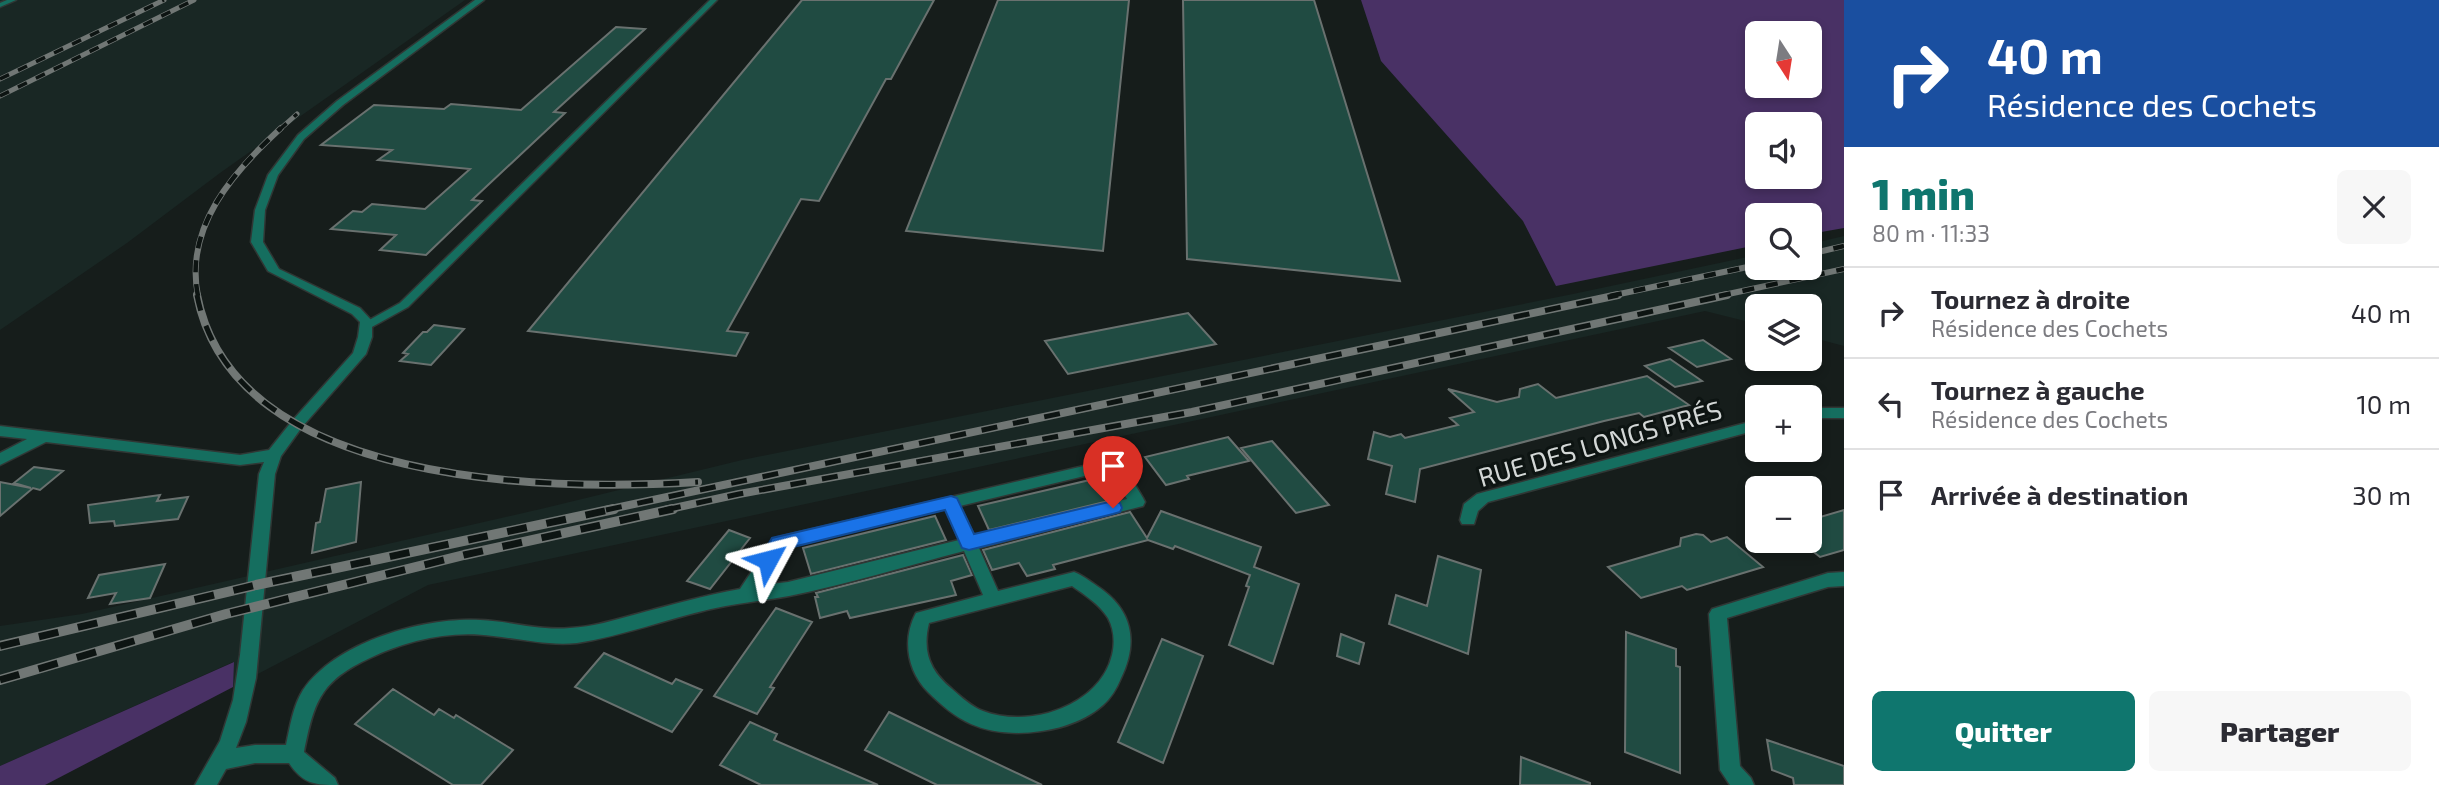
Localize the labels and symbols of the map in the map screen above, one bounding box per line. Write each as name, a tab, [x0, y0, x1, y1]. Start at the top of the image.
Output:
north arrow	[1745, 21, 1822, 98]
street label: RUE DES LONGS PRÉS	[1474, 393, 1725, 492]
pin	[1083, 436, 1143, 508]
position arrow	[731, 523, 805, 597]

